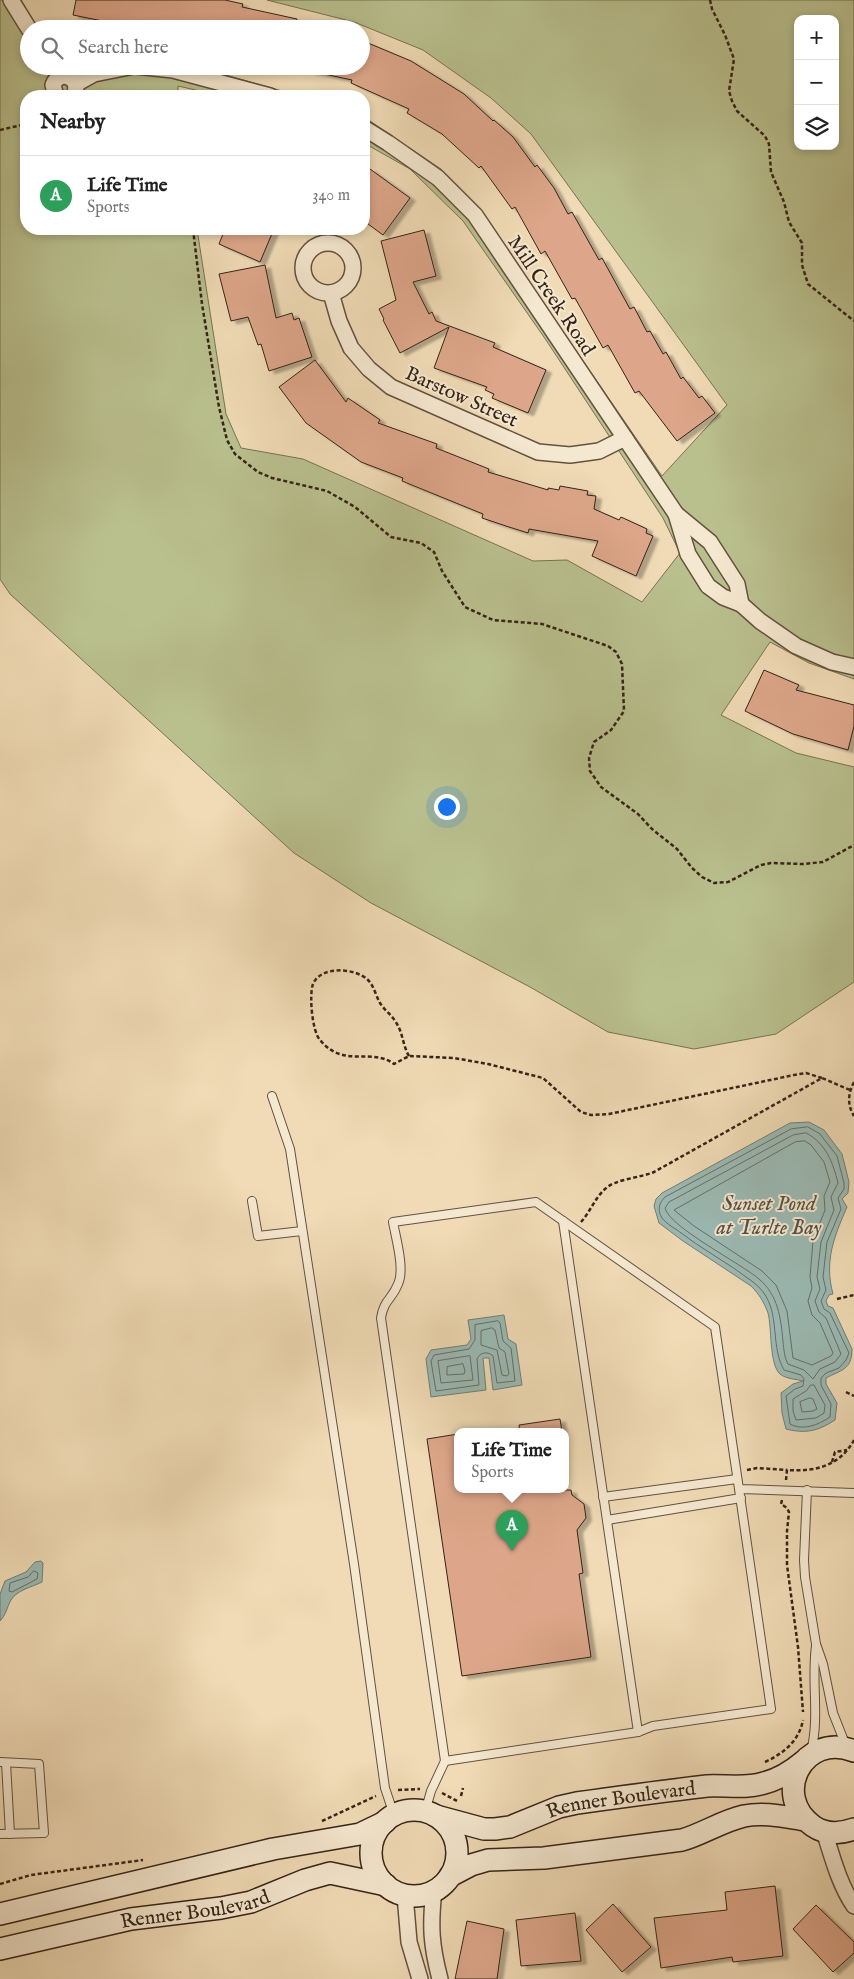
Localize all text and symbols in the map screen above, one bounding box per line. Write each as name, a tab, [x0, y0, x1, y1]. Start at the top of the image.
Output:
map controls	[794, 15, 839, 150]
button: +	[794, 15, 839, 60]
search box	[20, 20, 370, 75]
icon: search	[38, 34, 66, 62]
text: Search here	[78, 36, 169, 60]
button: −	[794, 60, 839, 105]
button: layers	[794, 105, 839, 150]
text: Nearby	[40, 109, 105, 136]
text: Life Time	[87, 174, 168, 198]
text: A	[51, 186, 61, 206]
text: 340 m	[312, 186, 350, 206]
text: Sports	[87, 198, 129, 218]
street label: Mill Creek Road	[501, 231, 600, 361]
street label: Barstow Street	[401, 361, 522, 433]
your location	[434, 794, 460, 820]
water label: Sunset Pond at Turlte Bay	[716, 1191, 822, 1242]
popup	[454, 1428, 569, 1493]
text: Life Time	[471, 1439, 552, 1463]
text: Sports	[471, 1463, 514, 1483]
pin: A	[496, 1510, 528, 1551]
street label: Renner Boulevard	[543, 1776, 697, 1825]
street label: Renner Boulevard	[118, 1885, 274, 1935]

